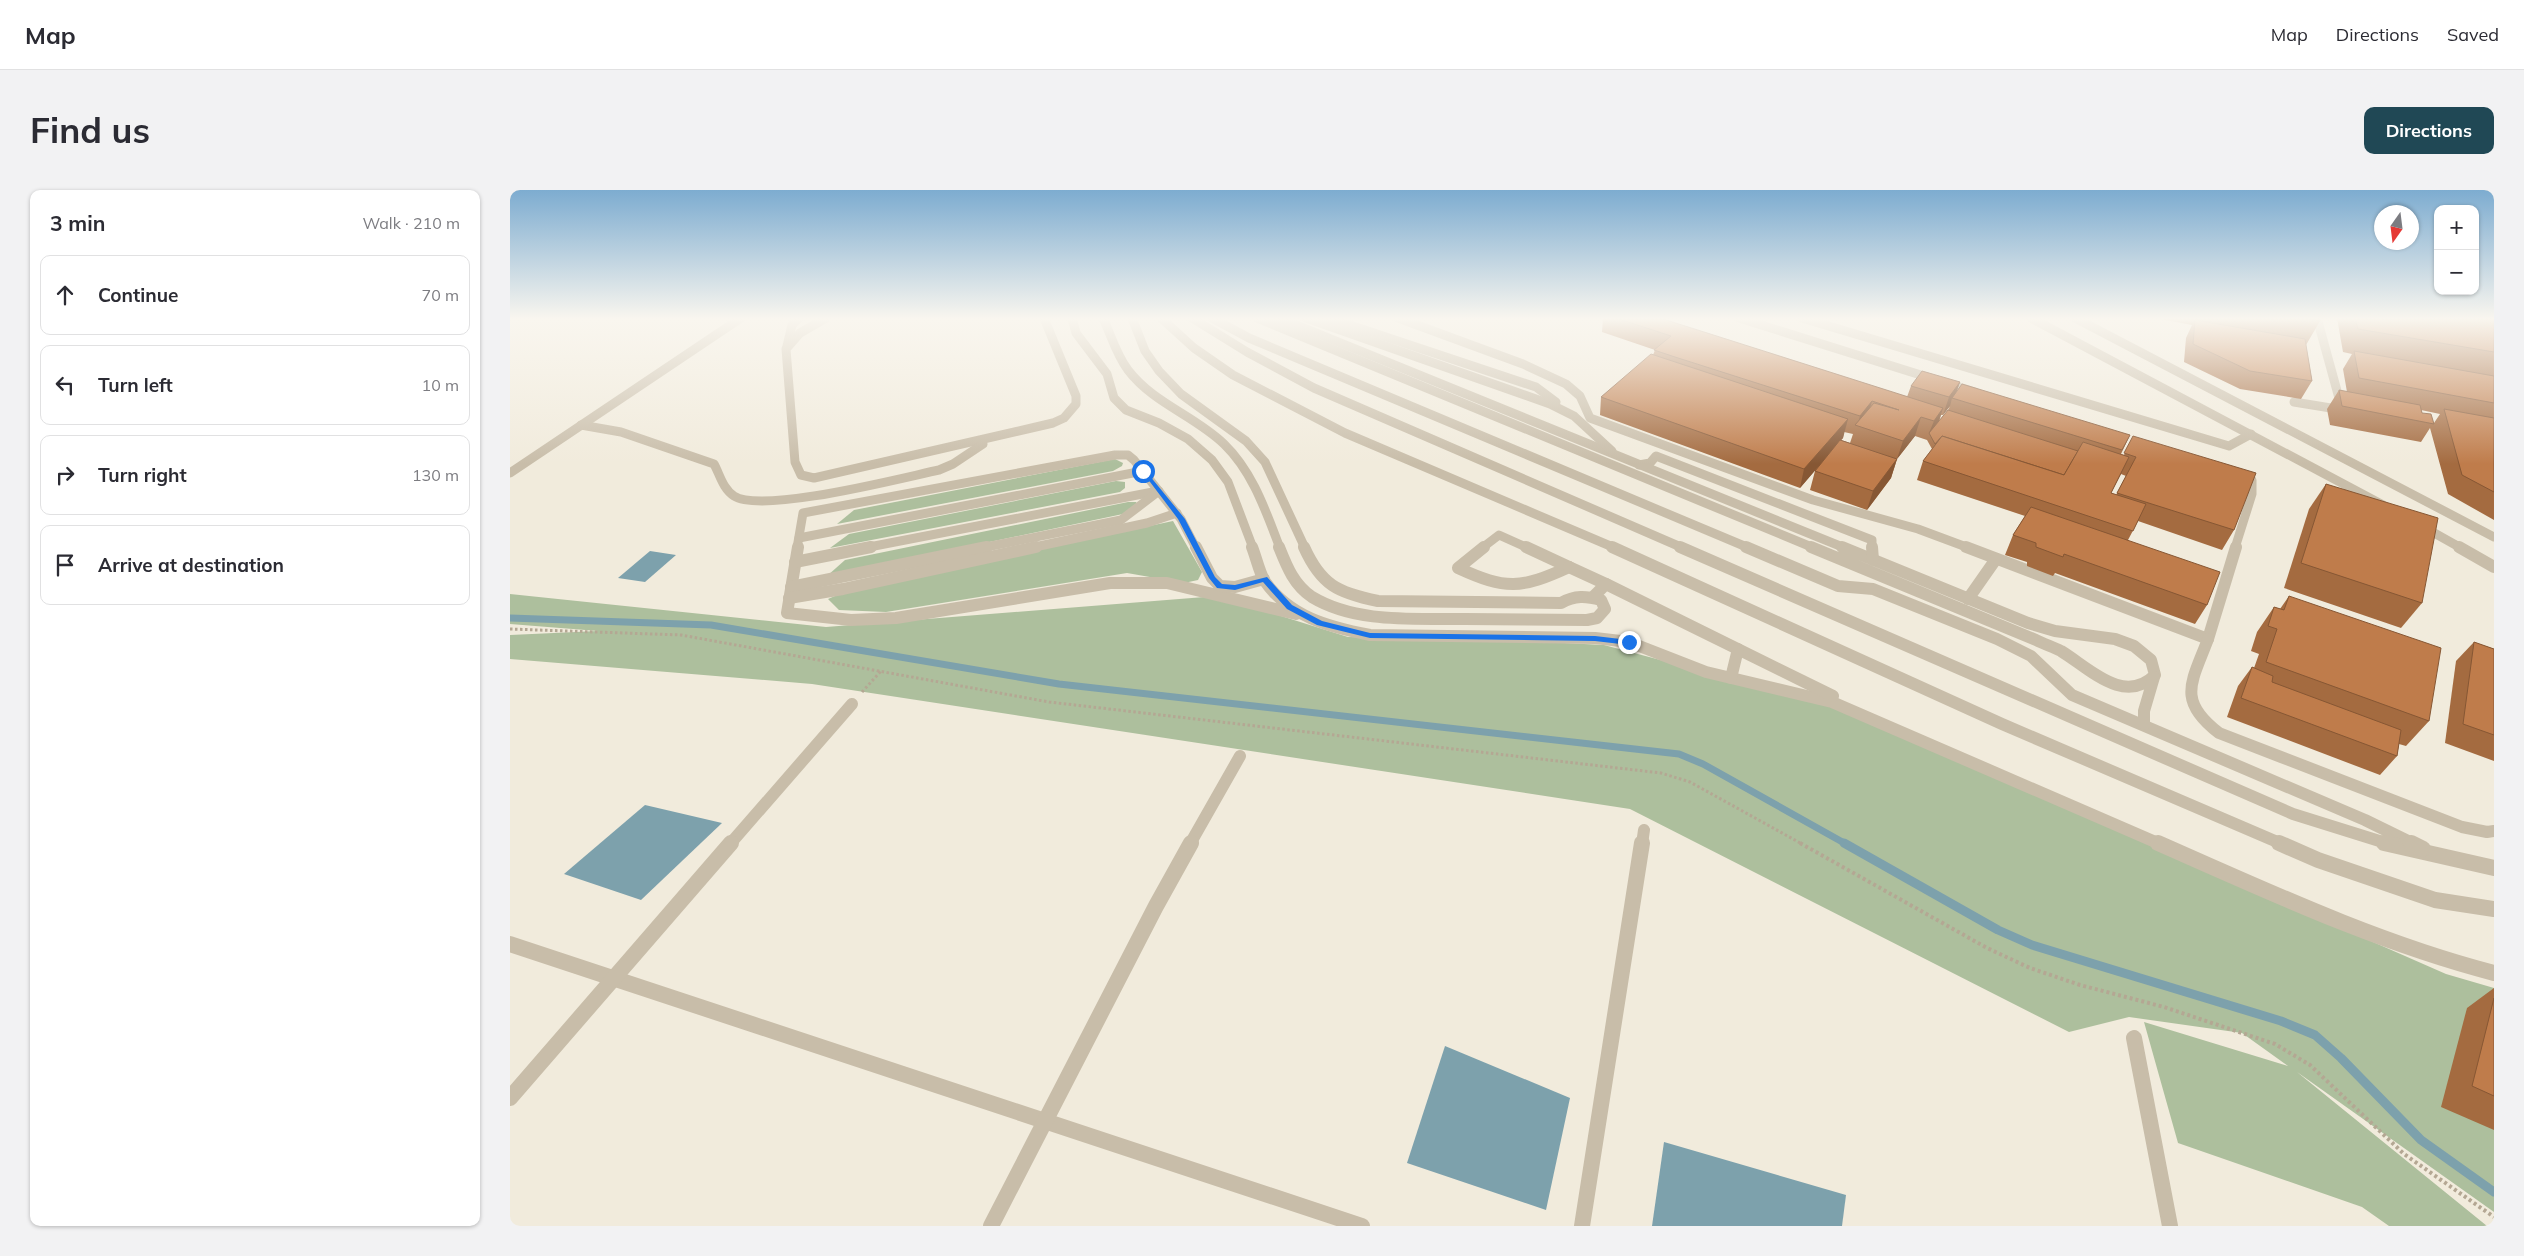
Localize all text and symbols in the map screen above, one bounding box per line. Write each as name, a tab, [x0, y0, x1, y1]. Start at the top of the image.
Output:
text: Map	[25, 20, 76, 50]
text: Map	[2271, 23, 2308, 46]
text: Directions	[2336, 23, 2419, 46]
text: Saved	[2447, 23, 2499, 46]
button: Directions	[2364, 107, 2494, 154]
text: Find us	[30, 108, 150, 152]
north arrow	[2374, 205, 2419, 250]
map controls	[2434, 205, 2479, 295]
button: +	[2434, 205, 2479, 250]
text: 3 min	[50, 210, 105, 236]
text: Walk · 210 m	[362, 213, 460, 233]
button: −	[2434, 250, 2479, 295]
icon: ahead	[51, 281, 79, 309]
text: Continue	[98, 283, 178, 307]
text: 70 m	[422, 285, 459, 305]
icon: left	[51, 371, 79, 399]
text: Turn left	[98, 373, 173, 397]
text: 10 m	[422, 375, 459, 395]
route start	[1132, 460, 1155, 483]
icon: right	[51, 461, 79, 489]
text: Turn right	[98, 463, 187, 487]
text: 130 m	[412, 465, 459, 485]
icon: arrive	[51, 551, 79, 579]
text: Arrive at destination	[98, 553, 284, 577]
route end	[1618, 631, 1641, 654]

